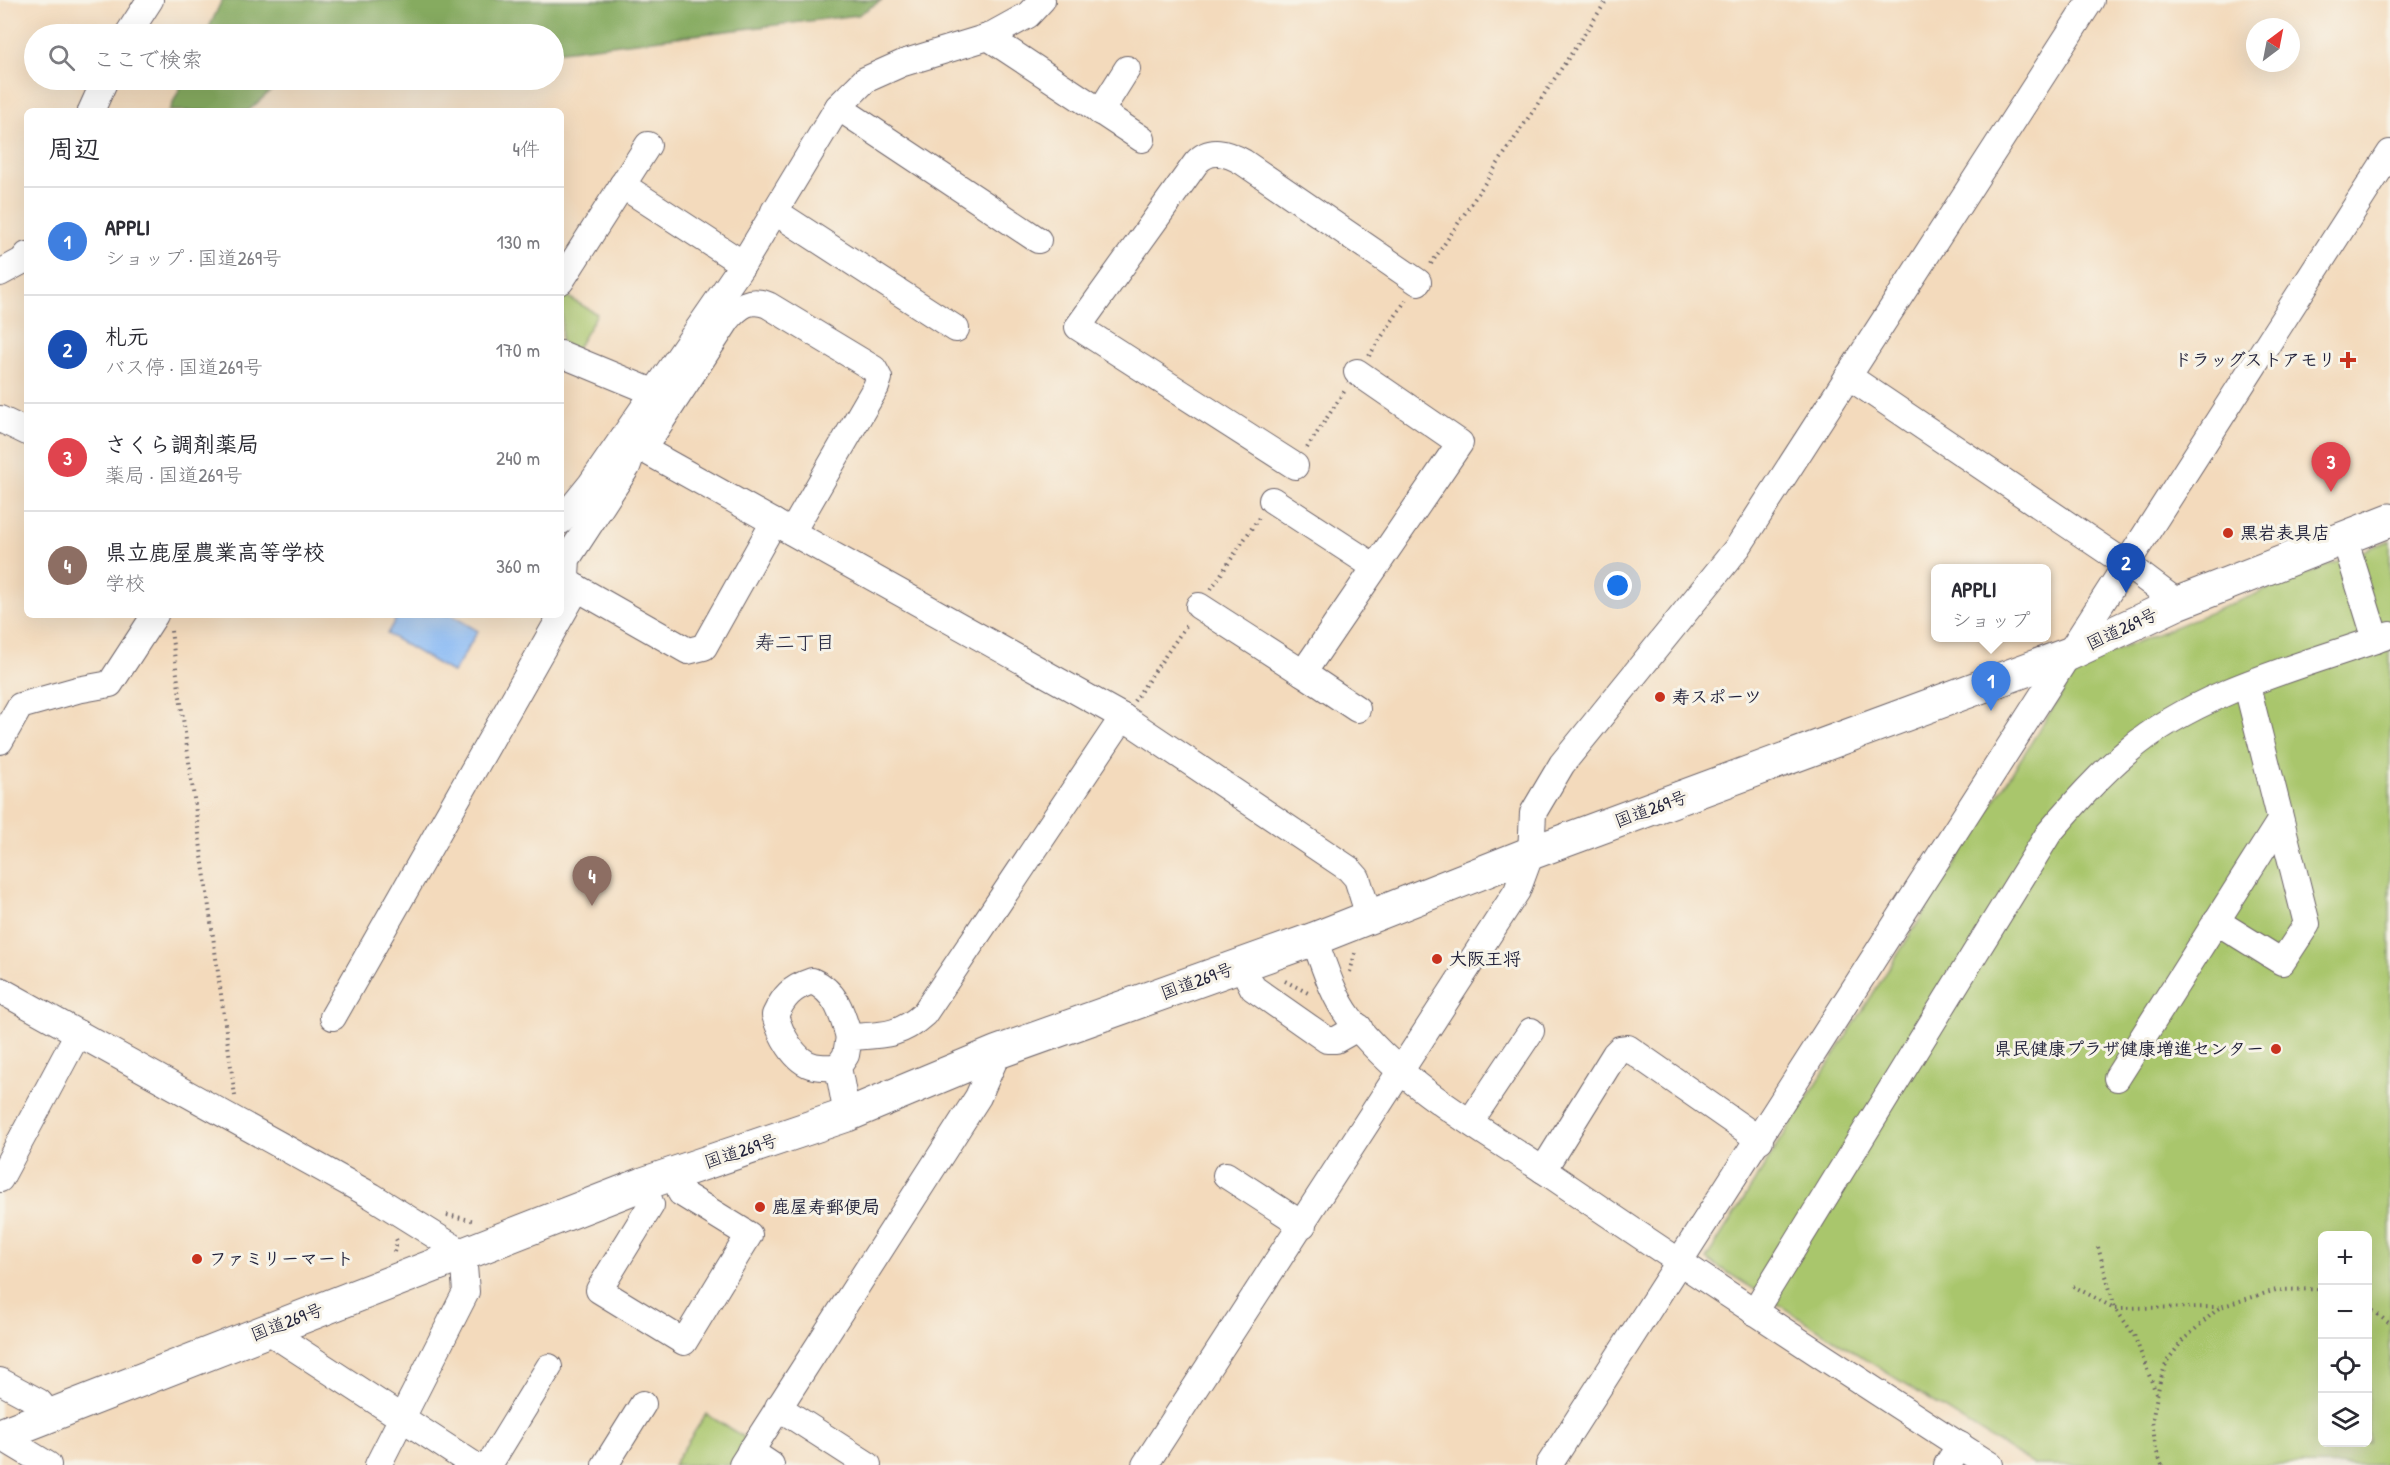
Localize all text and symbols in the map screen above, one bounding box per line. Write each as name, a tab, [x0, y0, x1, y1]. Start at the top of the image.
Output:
north arrow	[2246, 18, 2300, 72]
search box	[24, 24, 564, 90]
icon: search	[45, 41, 78, 74]
text: ここで検索	[93, 44, 203, 74]
text: 周辺	[48, 131, 100, 166]
text: 4件	[513, 135, 540, 162]
text: APPLI	[105, 212, 150, 242]
text: 1	[64, 228, 71, 255]
text: 130 m	[497, 228, 540, 255]
text: ショップ · 国道269号	[105, 244, 282, 271]
text: 札元	[105, 321, 149, 351]
text: 2	[63, 336, 72, 363]
text: 170 m	[496, 336, 540, 363]
place label: ドラッグストアモリ	[2174, 347, 2336, 372]
text: バス停 · 国道269号	[105, 353, 263, 380]
marker: ドラッグストアモリ	[2341, 353, 2355, 367]
text: さくら調剤薬局	[105, 429, 259, 459]
pin: 3	[2312, 442, 2350, 492]
text: 3	[63, 444, 72, 471]
text: 240 m	[496, 444, 540, 471]
text: 薬局 · 国道269号	[105, 461, 243, 488]
place label: 黒岩表具店	[2240, 520, 2330, 545]
marker: 黒岩表具店	[2221, 526, 2235, 540]
text: 県立鹿屋農業高等学校	[105, 537, 325, 567]
pin: 2	[2106, 544, 2146, 593]
text: 4	[64, 552, 71, 579]
text: 360 m	[496, 552, 540, 579]
popup	[1931, 564, 2051, 642]
text: 学校	[105, 569, 145, 596]
your location	[1603, 571, 1632, 600]
text: APPLI	[1951, 574, 1997, 604]
street label: 国道269号	[2082, 601, 2162, 656]
text: ショップ	[1951, 606, 2031, 633]
district label: 寿二丁目	[755, 628, 835, 655]
pin: 1	[1972, 662, 2010, 711]
place label: 寿スポーツ	[1672, 684, 1762, 709]
marker: 寿スポーツ	[1653, 690, 1667, 704]
street label: 国道269号	[1611, 784, 1691, 833]
pin: 4	[572, 856, 612, 906]
place label: 大阪王将	[1449, 946, 1521, 971]
marker: 大阪王将	[1430, 952, 1444, 966]
street label: 国道269号	[1157, 956, 1237, 1005]
place label: 県民健康プラザ健康増進センター	[1994, 1036, 2264, 1061]
marker: 県民健康プラザ健康増進センター	[2269, 1042, 2283, 1056]
street label: 国道269号	[701, 1127, 781, 1174]
place label: 鹿屋寿郵便局	[772, 1194, 880, 1219]
marker: 鹿屋寿郵便局	[753, 1200, 767, 1214]
map controls	[2318, 1231, 2372, 1447]
button: +	[2318, 1231, 2372, 1285]
place label: ファミリーマート	[209, 1246, 354, 1271]
marker: ファミリーマート	[190, 1252, 204, 1266]
button: −	[2318, 1285, 2372, 1339]
street label: 国道269号	[247, 1296, 327, 1347]
button: locate	[2318, 1339, 2372, 1393]
button: layers	[2318, 1393, 2372, 1447]

